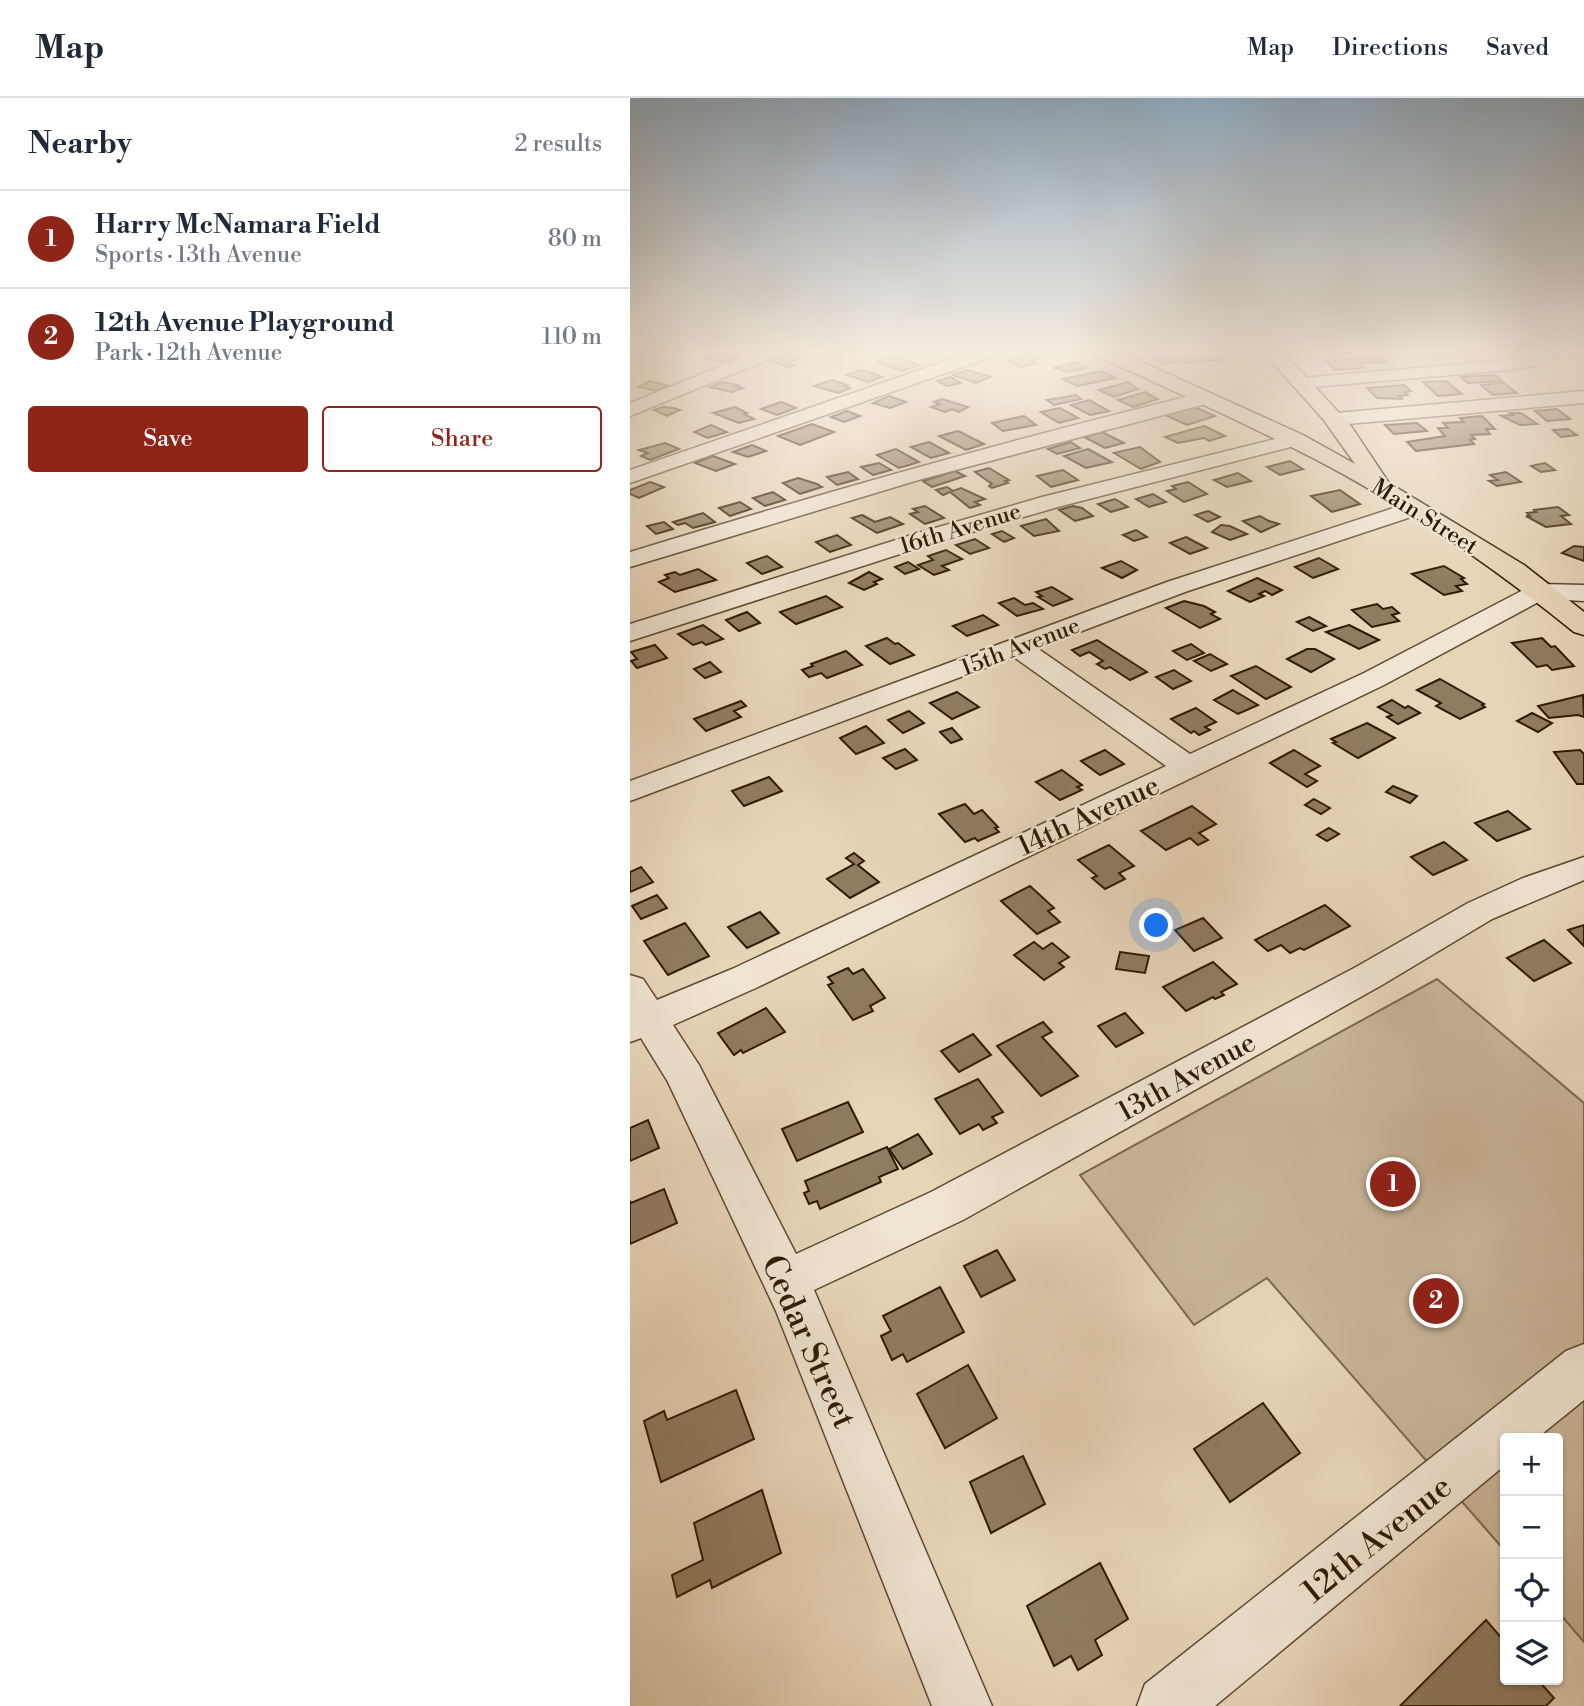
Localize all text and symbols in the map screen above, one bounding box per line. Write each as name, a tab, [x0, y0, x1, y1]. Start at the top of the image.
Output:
text: Map	[35, 28, 104, 69]
text: Map	[1247, 33, 1294, 63]
text: Directions	[1332, 33, 1448, 63]
text: Saved	[1486, 33, 1549, 63]
text: Nearby	[28, 125, 132, 163]
text: 2 results	[515, 130, 602, 158]
text: Harry McNamara Field	[95, 209, 381, 241]
text: 1	[45, 225, 57, 253]
text: 80 m	[548, 225, 602, 253]
text: Sports · 13th Avenue	[95, 241, 302, 269]
text: 12th Avenue Playground	[95, 307, 394, 339]
text: 2	[44, 323, 58, 351]
text: 110 m	[542, 323, 602, 351]
text: Park · 12th Avenue	[95, 339, 282, 367]
button: Save	[28, 406, 308, 472]
button: Share	[322, 406, 602, 472]
street label: Main Street	[1366, 473, 1483, 561]
street label: 16th Avenue	[896, 497, 1024, 561]
street label: 15th Avenue	[957, 611, 1084, 682]
street label: 14th Avenue	[1012, 768, 1165, 864]
your location	[1139, 908, 1173, 942]
street label: 13th Avenue	[1112, 1025, 1262, 1130]
pin: 1	[1370, 1158, 1416, 1210]
street label: Cedar Street	[751, 1249, 864, 1435]
pin: 2	[1413, 1275, 1459, 1327]
map controls	[1500, 1433, 1563, 1685]
button: +	[1500, 1433, 1563, 1496]
street label: 12th Avenue	[1294, 1467, 1461, 1613]
button: −	[1500, 1496, 1563, 1559]
button: locate	[1500, 1559, 1563, 1622]
button: layers	[1500, 1622, 1563, 1685]

